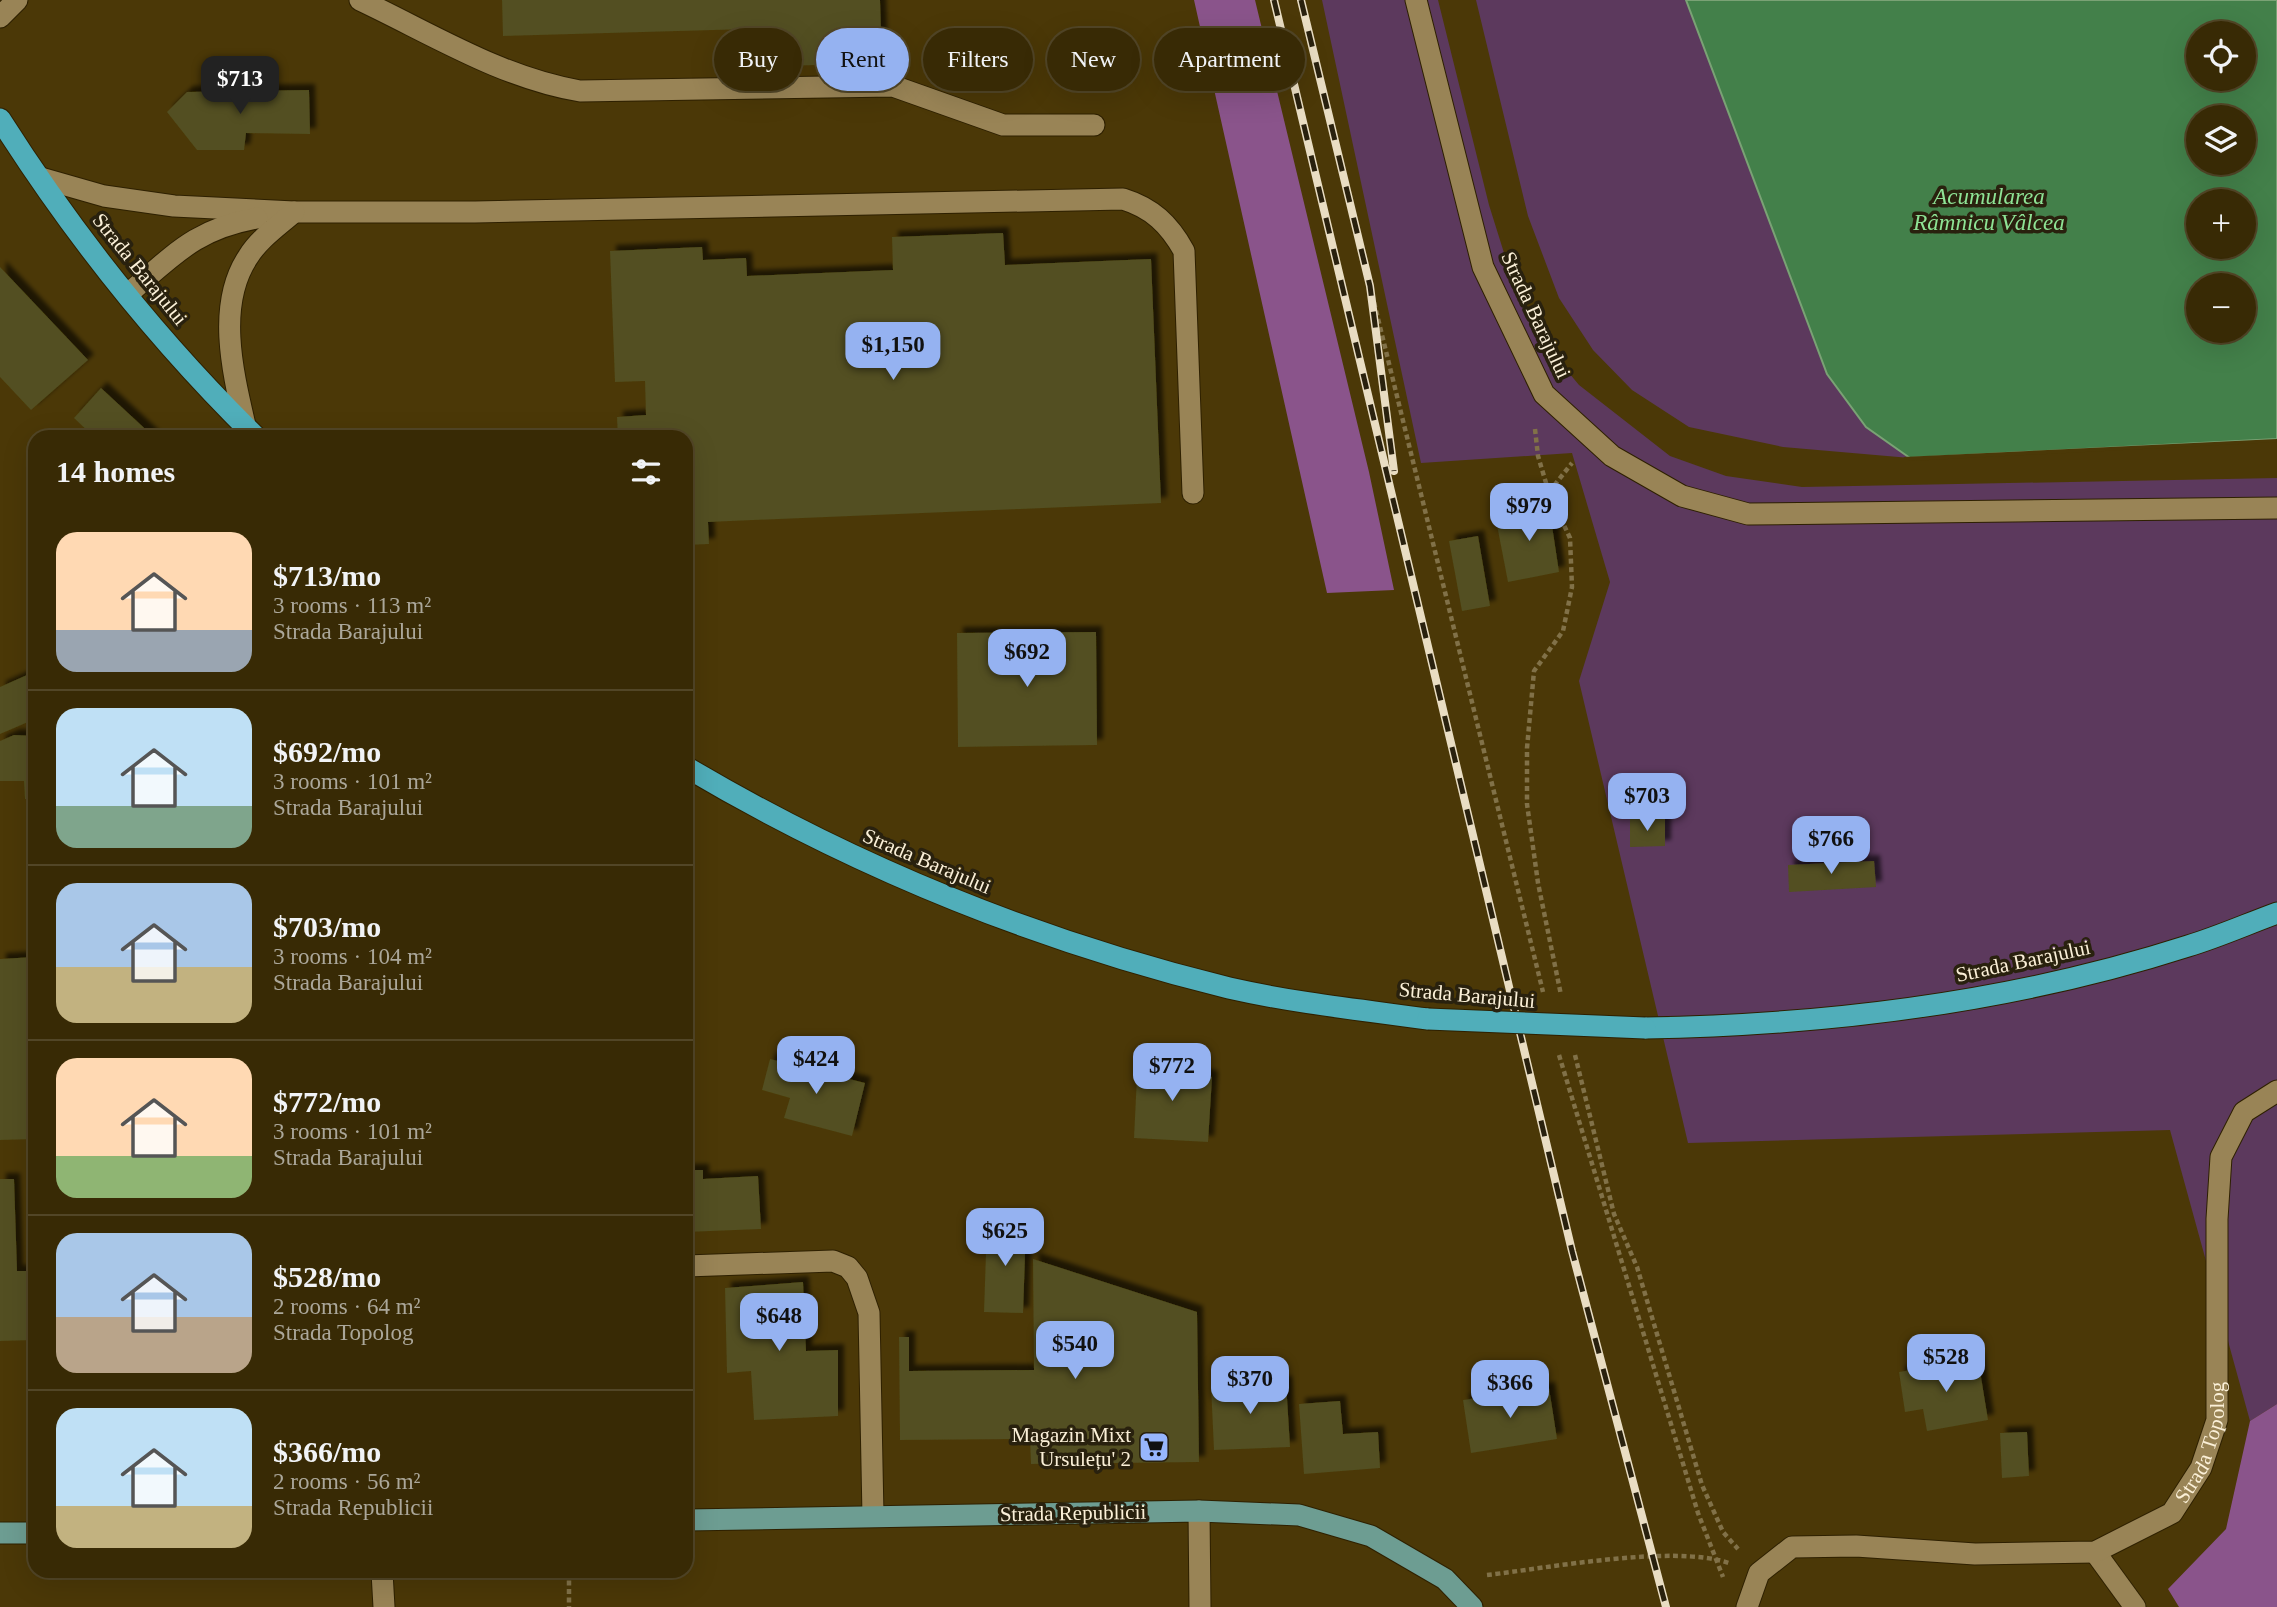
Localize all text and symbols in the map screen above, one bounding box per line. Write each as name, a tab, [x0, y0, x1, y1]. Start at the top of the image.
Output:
map controls	[2186, 21, 2256, 343]
button: locate	[2186, 21, 2256, 91]
chip: Buy	[714, 28, 802, 91]
chip: Rent	[816, 28, 909, 91]
chip: Filters	[923, 28, 1033, 91]
chip: New	[1047, 28, 1140, 91]
chip: Apartment	[1154, 28, 1305, 91]
pin: $713	[199, 57, 281, 116]
text: $713	[217, 66, 263, 91]
button: layers	[2186, 105, 2256, 175]
water label: Acumularea Râmnicu Vâlcea	[1912, 184, 2065, 235]
button: +	[2186, 189, 2256, 259]
street label: Strada Barajului	[88, 208, 193, 330]
street label: Strada Barajului	[1496, 248, 1576, 382]
button: −	[2186, 273, 2256, 343]
pin: $1,150	[836, 322, 950, 382]
text: $1,150	[861, 332, 925, 357]
icon: filters	[627, 453, 665, 491]
text: 14 homes	[56, 455, 175, 488]
pin: $979	[1488, 484, 1570, 543]
text: $979	[1506, 493, 1552, 518]
text: $713/mo	[273, 559, 381, 592]
icon: home	[112, 560, 196, 644]
text: 3 rooms · 113 m²	[273, 593, 431, 618]
text: Strada Barajului	[273, 619, 423, 644]
pin: $692	[986, 630, 1068, 689]
text: $692	[1004, 639, 1050, 664]
text: $692/mo	[273, 735, 381, 768]
icon: home	[112, 736, 196, 820]
text: 3 rooms · 101 m²	[273, 769, 432, 794]
pin: $703	[1606, 774, 1688, 833]
text: $703	[1624, 783, 1670, 808]
text: Strada Barajului	[273, 795, 423, 820]
pin: $766	[1790, 816, 1872, 876]
street label: Strada Barajului	[859, 823, 995, 899]
text: $766	[1808, 826, 1854, 851]
text: $703/mo	[273, 910, 381, 943]
icon: home	[112, 911, 196, 995]
street label: Strada Barajului	[1953, 935, 2093, 987]
text: 3 rooms · 104 m²	[273, 944, 432, 969]
text: Strada Barajului	[273, 970, 423, 995]
street label: Strada Barajului	[1398, 977, 1536, 1013]
pin: $424	[775, 1036, 857, 1096]
pin: $772	[1131, 1044, 1213, 1103]
text: $424	[793, 1046, 839, 1071]
text: $772	[1149, 1053, 1195, 1078]
text: $772/mo	[273, 1085, 381, 1118]
icon: home	[112, 1086, 196, 1170]
text: 3 rooms · 101 m²	[273, 1119, 432, 1144]
text: Strada Barajului	[273, 1145, 423, 1170]
pin: $625	[964, 1208, 1046, 1268]
text: $625	[982, 1218, 1028, 1243]
text: $528/mo	[273, 1260, 381, 1293]
icon: home	[112, 1261, 196, 1345]
text: 2 rooms · 64 m²	[273, 1294, 420, 1319]
pin: $648	[738, 1294, 820, 1353]
text: $648	[756, 1303, 802, 1328]
text: Strada Topolog	[273, 1320, 413, 1345]
pin: $540	[1034, 1322, 1116, 1381]
text: $540	[1052, 1331, 1098, 1356]
pin: $528	[1905, 1334, 1987, 1394]
text: $528	[1923, 1344, 1969, 1369]
pin: $370	[1209, 1356, 1291, 1416]
pin: $366	[1469, 1360, 1551, 1420]
text: $370	[1227, 1366, 1273, 1391]
text: $366	[1487, 1370, 1533, 1395]
street label: Strada Topolog	[2170, 1381, 2229, 1508]
place label: Magazin Mixt Ursulețu' 2	[1011, 1423, 1131, 1471]
supermarket icon: Magazin Mixt Ursulețu' 2	[1137, 1430, 1171, 1464]
text: $366/mo	[273, 1435, 381, 1468]
icon: home	[112, 1436, 196, 1520]
text: 2 rooms · 56 m²	[273, 1469, 420, 1494]
text: Strada Republicii	[273, 1495, 433, 1520]
street label: Strada Republicii	[1000, 1500, 1147, 1526]

